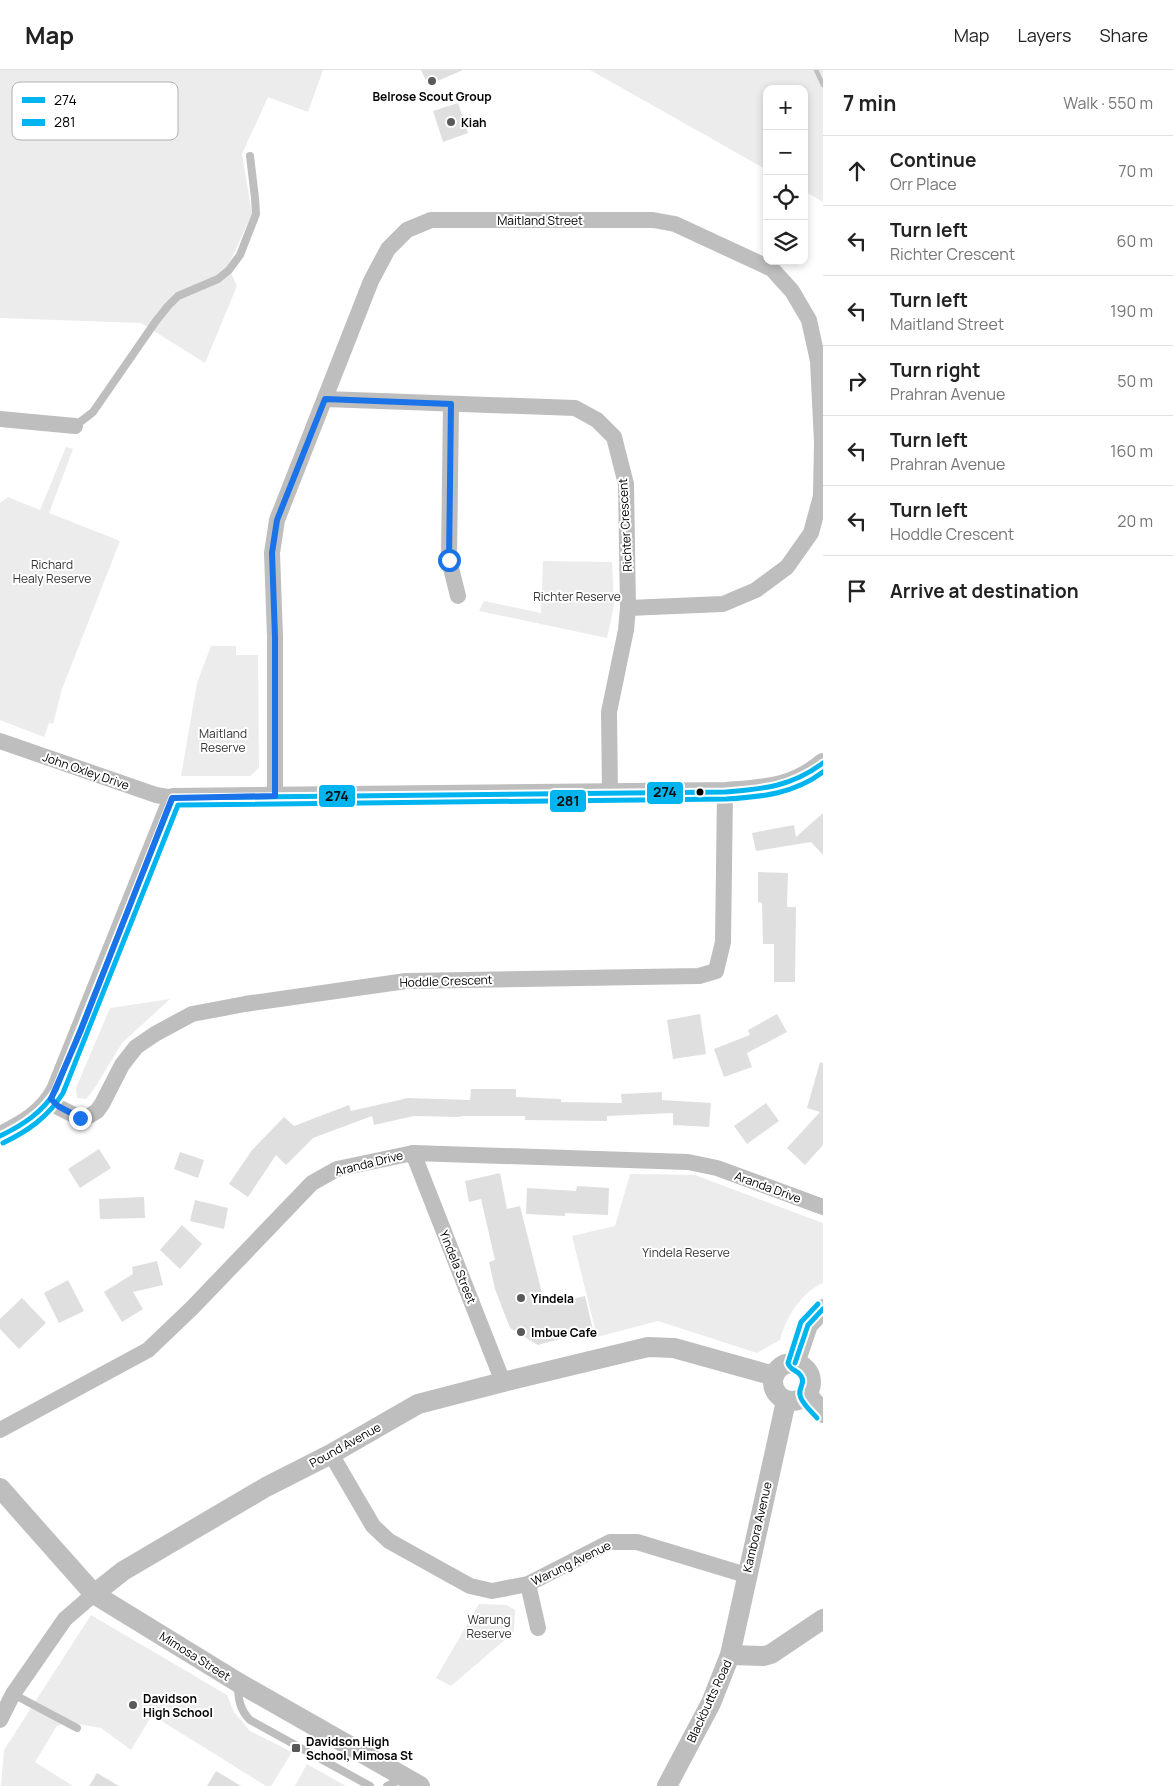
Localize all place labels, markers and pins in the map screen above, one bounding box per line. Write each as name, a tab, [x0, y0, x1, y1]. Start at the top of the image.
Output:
marker: Belrose Scout Group	[426, 75, 438, 87]
place label: Belrose Scout Group	[372, 88, 492, 105]
place label: Kiah	[461, 114, 487, 131]
marker: Kiah	[445, 116, 457, 128]
unlabelled marker	[695, 787, 705, 797]
place label: Yindela	[531, 1290, 574, 1307]
marker: Yindela	[515, 1292, 527, 1304]
place label: Imbue Cafe	[531, 1324, 597, 1341]
marker: Imbue Cafe	[515, 1326, 527, 1338]
place label: Davidson High School	[143, 1690, 213, 1721]
marker: Davidson High School	[127, 1699, 139, 1711]
place label: Davidson High School, Mimosa St	[306, 1733, 413, 1764]
marker: Davidson High School, Mimosa St	[290, 1742, 302, 1754]

